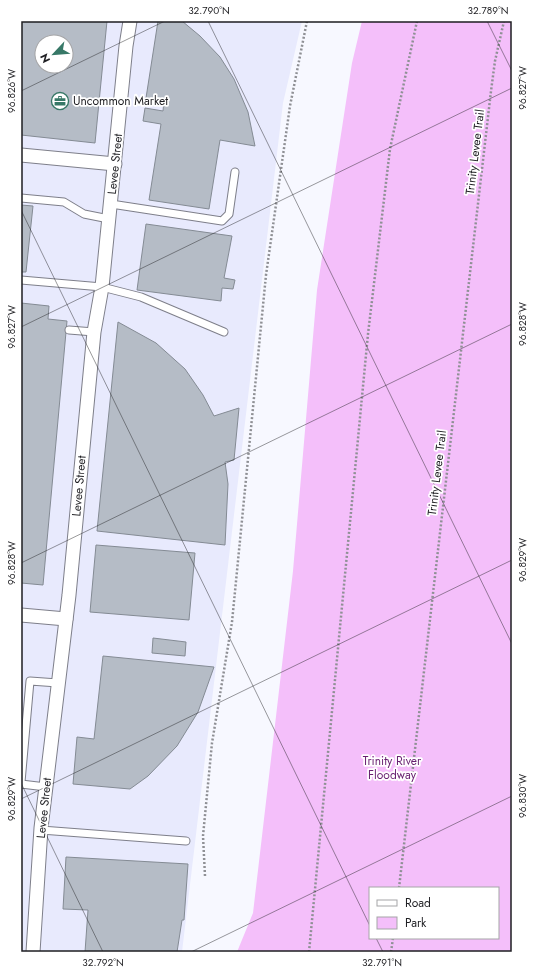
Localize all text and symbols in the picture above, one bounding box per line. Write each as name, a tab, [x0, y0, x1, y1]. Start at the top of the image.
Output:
text: 32.790°N	[188, 3, 230, 18]
text: 32.789°N	[467, 3, 509, 18]
north arrow	[34, 34, 74, 74]
text: N	[36, 51, 54, 66]
text: 96.827°W	[515, 66, 530, 110]
text: 96.826°W	[4, 69, 19, 113]
office icon: Uncommon Market	[50, 91, 70, 111]
place label: Uncommon Market	[73, 92, 168, 110]
street label: Trinity Levee Trail	[461, 108, 489, 196]
street label: Levee Street	[103, 133, 127, 195]
text: 96.828°W	[515, 302, 530, 346]
text: 96.827°W	[4, 305, 19, 349]
street label: Trinity Levee Trail	[423, 429, 451, 517]
street label: Levee Street	[67, 455, 91, 517]
text: 96.829°W	[515, 538, 530, 582]
text: 96.828°W	[4, 541, 19, 585]
park label: Trinity River Floodway	[363, 752, 422, 784]
text: 96.830°W	[515, 774, 530, 818]
text: 96.829°W	[4, 777, 19, 821]
street label: Levee Street	[32, 777, 56, 839]
legend	[369, 887, 499, 939]
text: Road	[405, 894, 431, 912]
text: Park	[405, 914, 427, 932]
text: 32.792°N	[82, 955, 124, 970]
text: 32.791°N	[362, 955, 402, 970]

